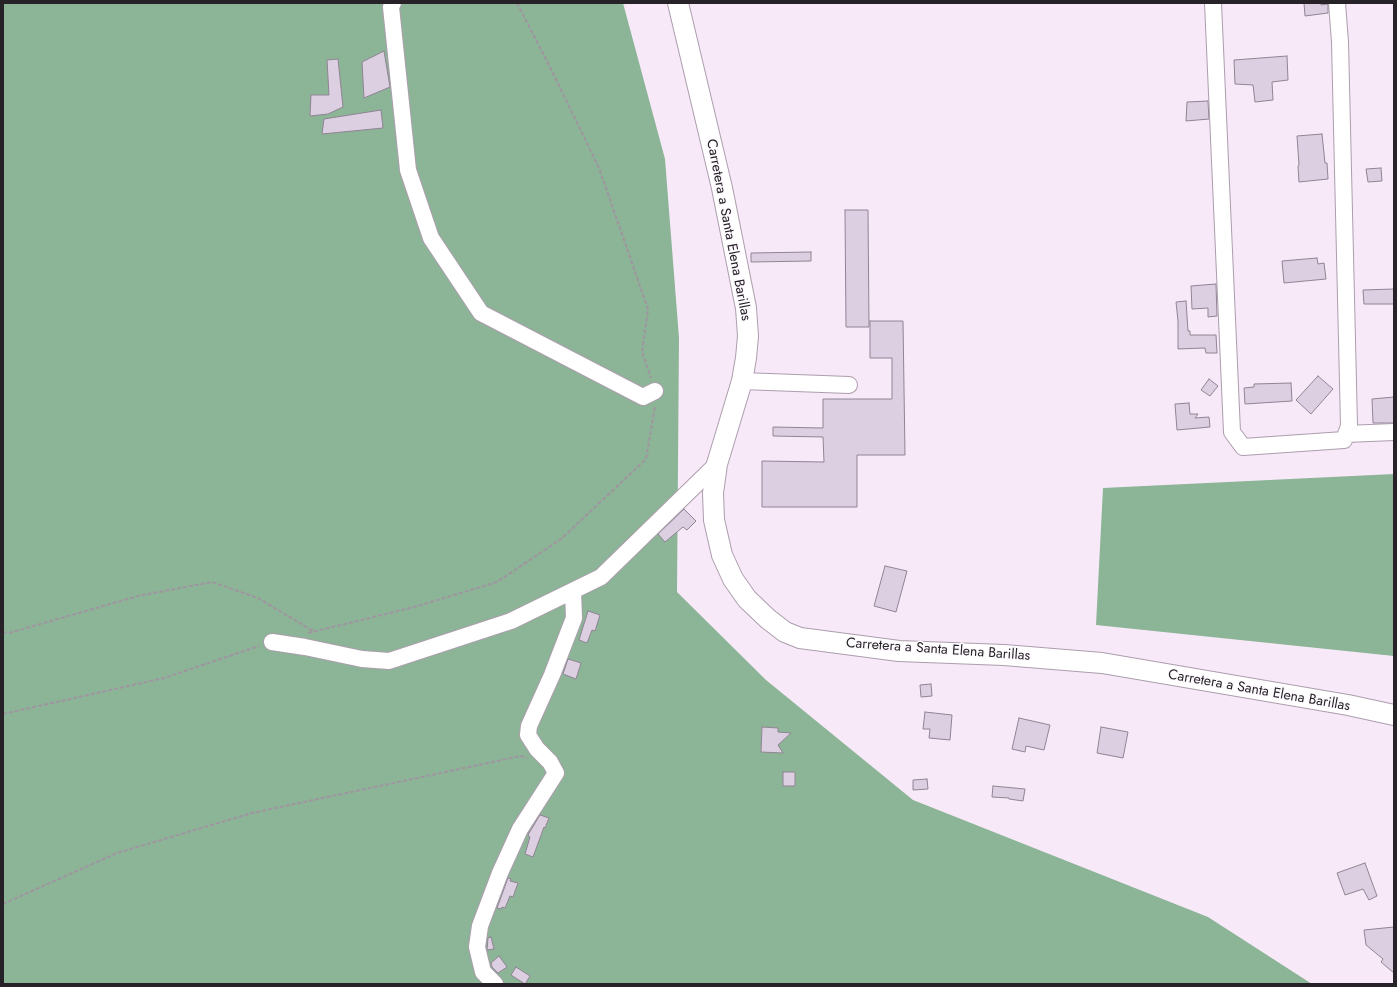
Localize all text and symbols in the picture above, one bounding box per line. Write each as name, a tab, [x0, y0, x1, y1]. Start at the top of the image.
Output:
street label: Carretera a Santa Elena Barillas	[702, 138, 754, 322]
street label: Carretera a Santa Elena Barillas	[845, 635, 1031, 665]
street label: Carretera a Santa Elena Barillas	[1167, 667, 1351, 715]

